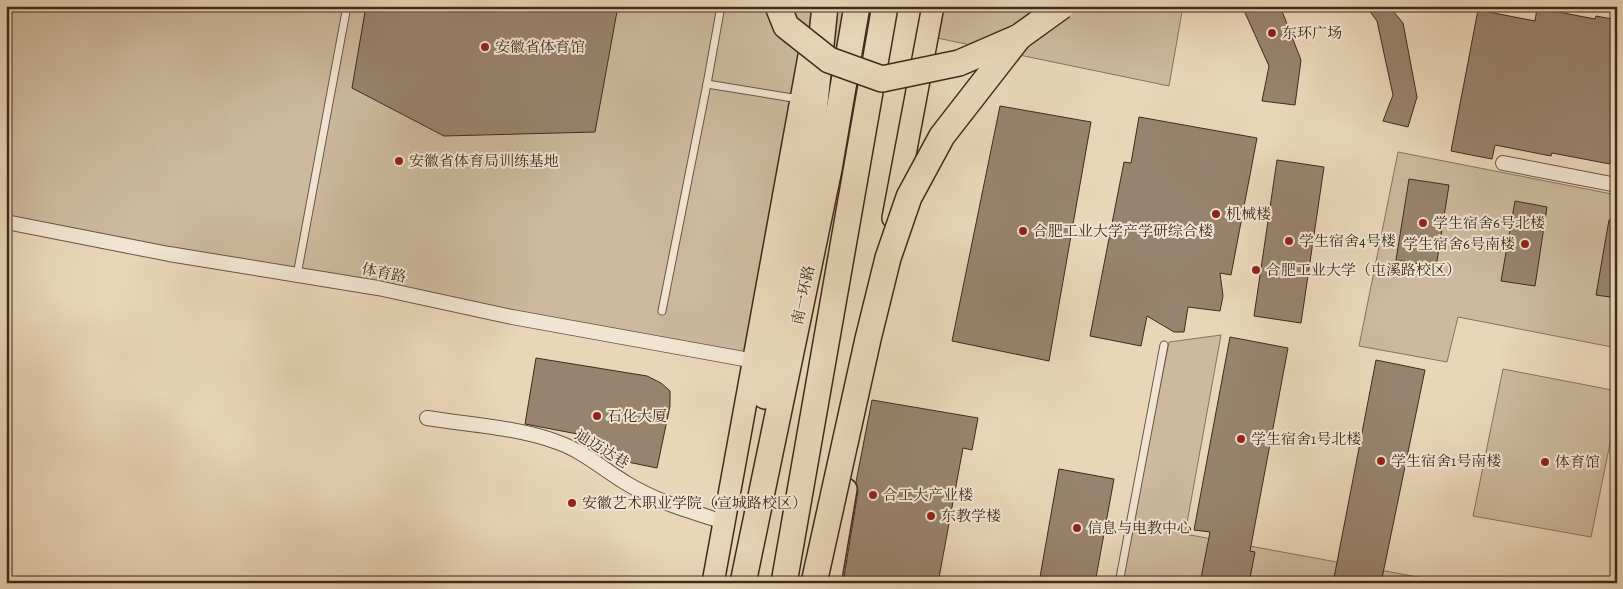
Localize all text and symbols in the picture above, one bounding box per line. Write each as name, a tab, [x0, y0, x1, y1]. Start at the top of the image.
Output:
place label: 东环广场	[1282, 23, 1342, 43]
marker: 东环广场	[1266, 27, 1278, 39]
place label: 安徽省体育馆	[495, 37, 585, 57]
marker: 安徽省体育馆	[479, 41, 491, 53]
place label: 安徽省体育局训练基地	[409, 151, 559, 171]
marker: 安徽省体育局训练基地	[393, 155, 405, 167]
place label: 机械楼	[1226, 204, 1271, 224]
marker: 机械楼	[1210, 208, 1222, 220]
place label: 学生宿舍6号北楼	[1433, 213, 1545, 233]
marker: 学生宿舍6号北楼	[1417, 217, 1429, 229]
place label: 合肥工业大学产学研综合楼	[1033, 221, 1213, 241]
marker: 合肥工业大学产学研综合楼	[1017, 225, 1029, 237]
place label: 学生宿舍4号楼	[1299, 231, 1396, 251]
place label: 学生宿舍6号南楼	[1403, 234, 1515, 254]
marker: 学生宿舍4号楼	[1283, 235, 1295, 247]
marker: 学生宿舍6号南楼	[1519, 238, 1531, 250]
street label: 体育路	[360, 259, 408, 287]
place label: 合肥工业大学（屯溪路校区）	[1266, 260, 1461, 280]
street label: 南一环路	[787, 264, 819, 326]
marker: 合肥工业大学（屯溪路校区）	[1250, 264, 1262, 276]
place label: 石化大厦	[607, 406, 667, 426]
marker: 石化大厦	[591, 410, 603, 422]
street label: 迪迈达巷	[571, 425, 633, 473]
place label: 学生宿舍1号北楼	[1251, 429, 1361, 449]
marker: 学生宿舍1号北楼	[1235, 433, 1247, 445]
place label: 学生宿舍1号南楼	[1391, 451, 1501, 471]
place label: 体育馆	[1555, 452, 1600, 472]
marker: 学生宿舍1号南楼	[1375, 455, 1387, 467]
marker: 体育馆	[1539, 456, 1551, 468]
place label: 合工大产业楼	[883, 485, 973, 505]
marker: 合工大产业楼	[867, 489, 879, 501]
place label: 安徽艺术职业学院（宣城路校区）	[582, 493, 807, 513]
marker: 安徽艺术职业学院（宣城路校区）	[566, 497, 578, 509]
place label: 东教学楼	[941, 506, 1001, 526]
marker: 东教学楼	[925, 510, 937, 522]
place label: 信息与电教中心	[1087, 518, 1192, 538]
marker: 信息与电教中心	[1071, 522, 1083, 534]

